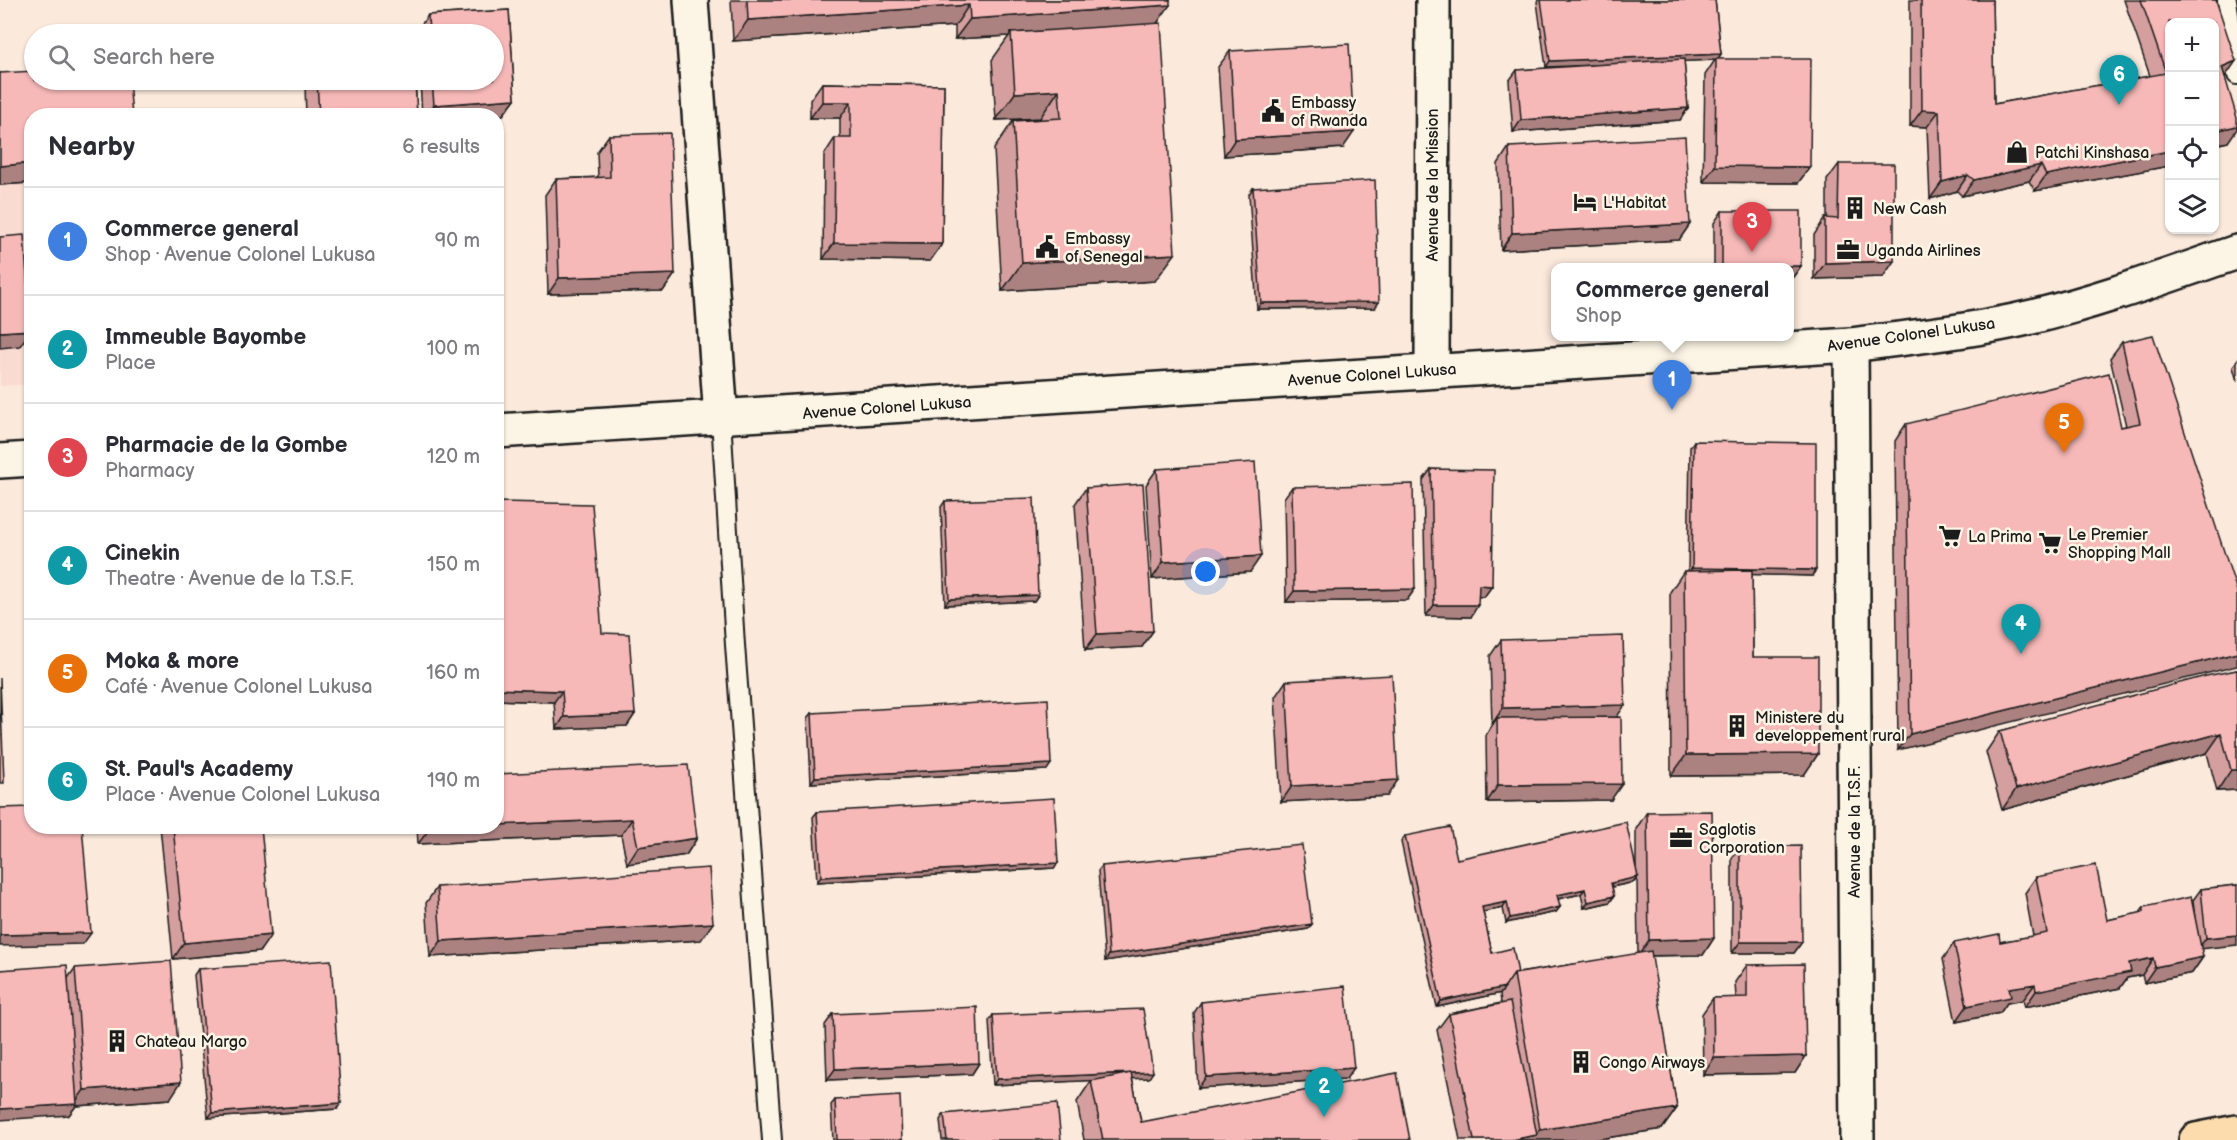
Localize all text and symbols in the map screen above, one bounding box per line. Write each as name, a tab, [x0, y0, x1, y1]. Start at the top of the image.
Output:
map controls	[2165, 18, 2219, 234]
button: +	[2165, 18, 2219, 72]
search box	[24, 24, 504, 90]
icon: search	[45, 41, 78, 74]
text: Search here	[93, 44, 215, 71]
pin: 6	[2100, 56, 2138, 105]
button: −	[2165, 72, 2219, 126]
place label: Embassy of Rwanda	[1291, 94, 1368, 131]
public building icon: Embassy of Rwanda	[1260, 98, 1286, 124]
street label: Avenue de la Mission	[1424, 108, 1443, 262]
button: locate	[2165, 126, 2219, 180]
text: Nearby	[48, 132, 135, 163]
text: 6 results	[402, 135, 480, 159]
shop icon: Patchi Kinshasa	[2004, 139, 2030, 165]
place label: Patchi Kinshasa	[2035, 144, 2149, 163]
button: layers	[2165, 180, 2219, 234]
hotel icon: L'Habitat	[1572, 189, 1598, 215]
place label: L'Habitat	[1603, 194, 1666, 213]
building icon: New Cash	[1842, 195, 1868, 221]
place label: New Cash	[1873, 200, 1947, 219]
pin: 3	[1732, 202, 1772, 252]
text: Commerce general	[105, 216, 299, 243]
text: 1	[63, 229, 72, 253]
text: 90 m	[435, 229, 480, 253]
place label: Embassy of Senegal	[1065, 230, 1143, 267]
public building icon: Embassy of Senegal	[1034, 234, 1060, 260]
office icon: Uganda Airlines	[1835, 237, 1861, 263]
place label: Uganda Airlines	[1866, 242, 1981, 261]
text: Shop · Avenue Colonel Lukusa	[105, 243, 376, 267]
popup	[1551, 263, 1794, 341]
text: Commerce general	[1576, 277, 1769, 304]
text: Shop	[1576, 304, 1622, 328]
street label: Avenue Colonel Lukusa	[1826, 314, 1996, 357]
text: Immeuble Bayombe	[105, 324, 306, 351]
text: 2	[62, 337, 73, 361]
text: 100 m	[427, 337, 480, 361]
text: Place	[105, 351, 156, 375]
street label: Avenue Colonel Lukusa	[1287, 360, 1457, 391]
pin: 1	[1652, 360, 1692, 410]
street label: Avenue Colonel Lukusa	[802, 393, 972, 424]
pin: 5	[2044, 404, 2084, 453]
text: Pharmacie de la Gombe	[105, 432, 347, 459]
text: 3	[62, 445, 73, 469]
text: 120 m	[427, 445, 480, 469]
text: Pharmacy	[105, 459, 195, 483]
supermarket icon: La Prima	[1937, 523, 1963, 549]
place label: Le Premier Shopping Mall	[2068, 526, 2171, 563]
place label: La Prima	[1968, 528, 2032, 547]
supermarket icon: Le Premier Shopping Mall	[2037, 530, 2063, 556]
text: Cinekin	[105, 540, 180, 567]
text: 4	[62, 553, 73, 577]
text: 150 m	[427, 553, 480, 577]
your location	[1191, 557, 1220, 586]
text: Theatre · Avenue de la T.S.F.	[105, 567, 354, 591]
pin: 4	[2002, 604, 2040, 654]
text: Moka & more	[105, 648, 239, 675]
text: 5	[62, 661, 73, 685]
text: 160 m	[426, 661, 480, 685]
text: Café · Avenue Colonel Lukusa	[105, 675, 373, 699]
place label: Ministere du developpement rural	[1755, 709, 1905, 746]
building icon: Ministere du developpement rural	[1724, 713, 1750, 739]
text: St. Paul's Academy	[105, 756, 293, 783]
street label: Avenue de la T.S.F.	[1846, 766, 1865, 898]
text: 6	[61, 769, 74, 793]
text: 190 m	[427, 769, 480, 793]
text: Place · Avenue Colonel Lukusa	[105, 783, 380, 807]
place label: Saglotis Corporation	[1699, 821, 1785, 858]
office icon: Saglotis Corporation	[1668, 825, 1694, 851]
building icon: Chateau Margo	[104, 1028, 130, 1054]
place label: Chateau Margo	[135, 1033, 247, 1052]
building icon: Congo Airways	[1568, 1049, 1594, 1075]
place label: Congo Airways	[1599, 1054, 1705, 1073]
pin: 2	[1304, 1068, 1344, 1117]

